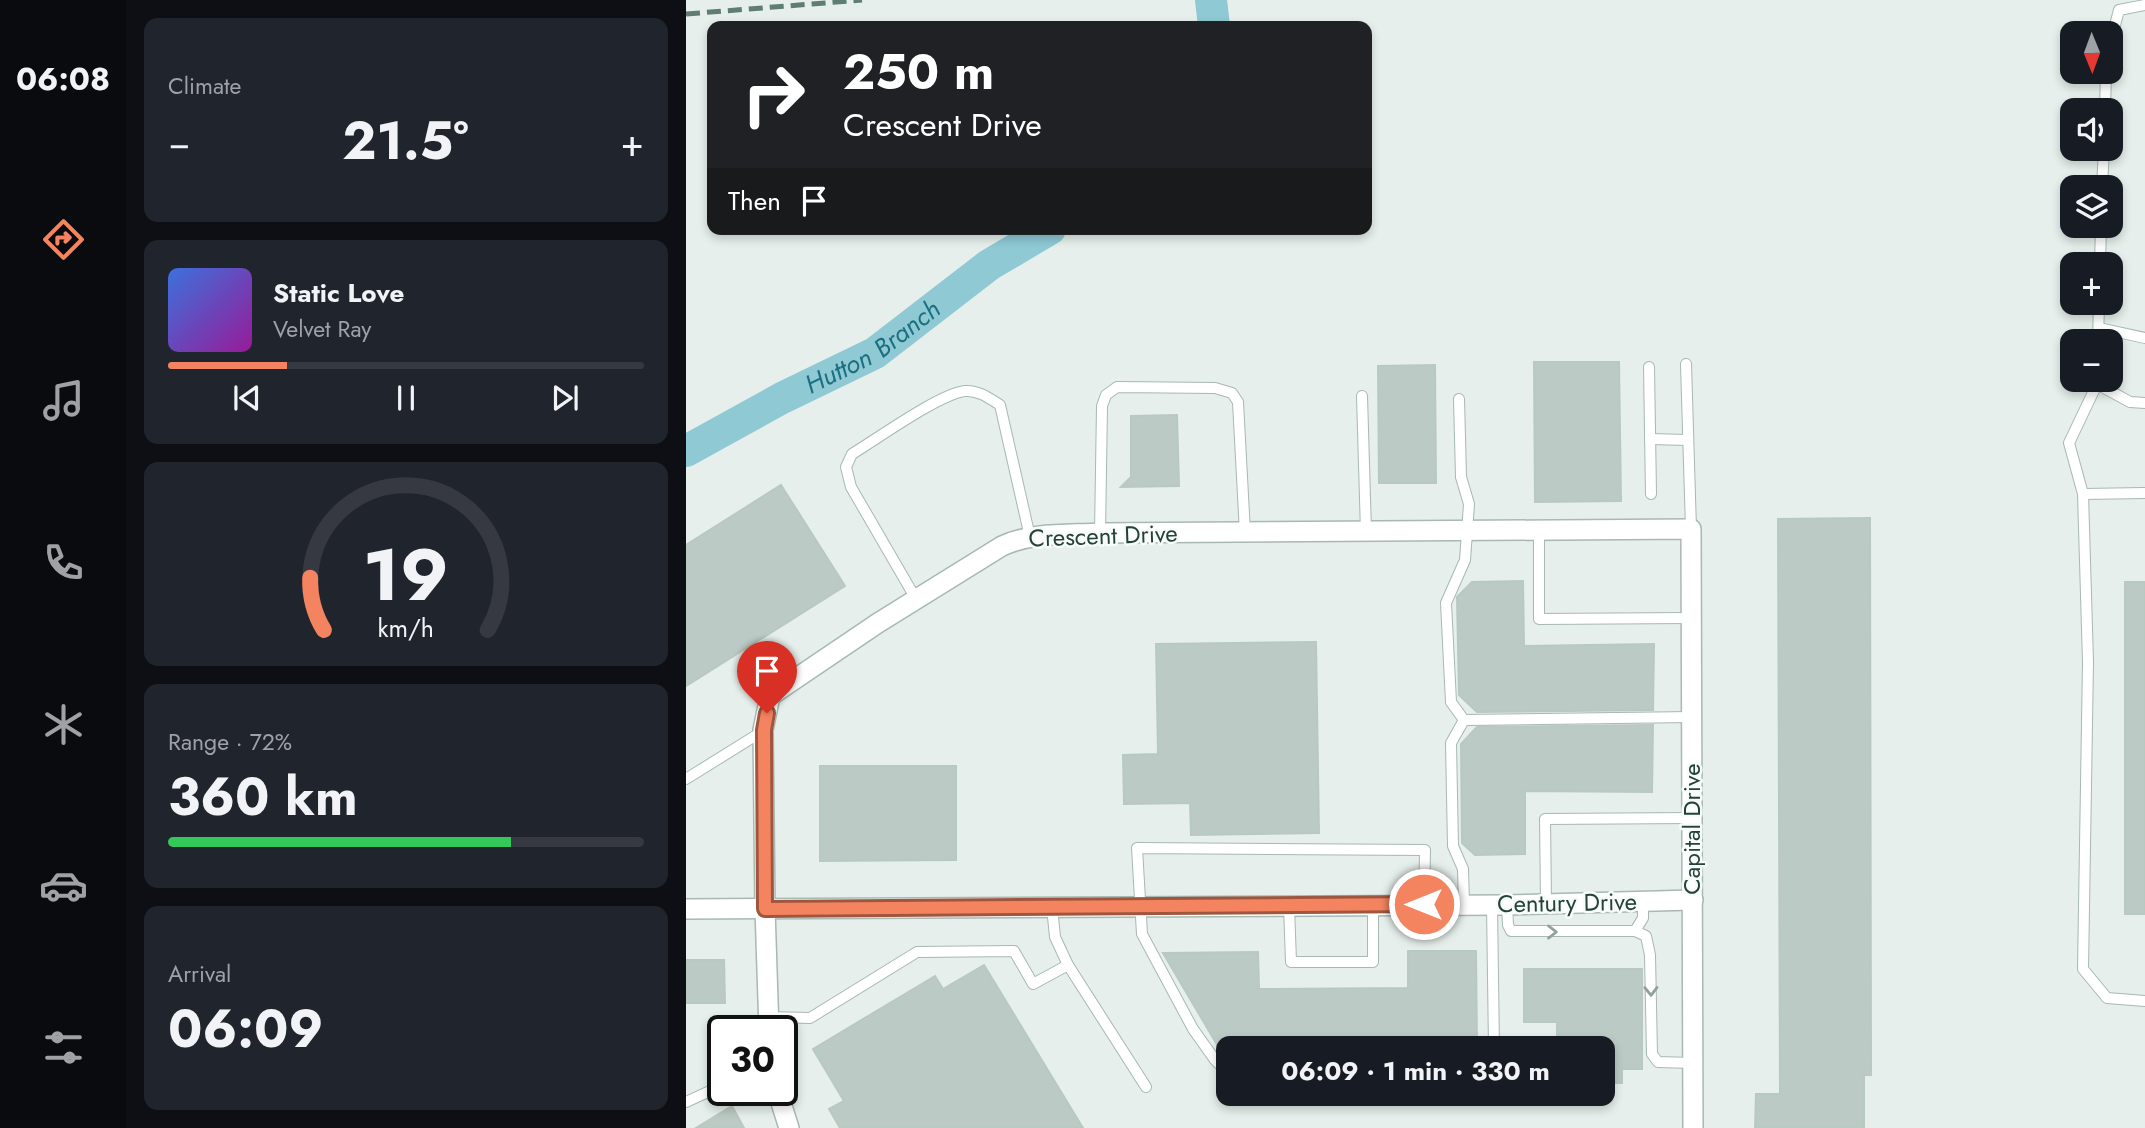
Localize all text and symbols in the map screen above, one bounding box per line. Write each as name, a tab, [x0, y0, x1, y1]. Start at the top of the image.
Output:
north arrow	[2060, 21, 2123, 84]
map controls	[2060, 21, 2123, 392]
text: 250 m	[843, 37, 994, 107]
icon: right	[728, 49, 819, 140]
text: 06:08	[16, 56, 110, 102]
text: Climate	[168, 69, 241, 103]
button: sound	[2060, 98, 2123, 161]
text: Crescent Drive	[843, 102, 1042, 148]
text: 21.5°	[342, 103, 469, 179]
text: −	[168, 115, 190, 170]
text: +	[621, 115, 644, 170]
button: layers	[2060, 175, 2123, 238]
text: Then	[728, 182, 781, 220]
icon: arrive	[795, 182, 833, 220]
icon: directions	[39, 215, 88, 264]
button: +	[2060, 252, 2123, 315]
text: Static Love	[273, 274, 405, 312]
water label: Hutton Branch	[798, 290, 948, 403]
text: Velvet Ray	[273, 312, 371, 346]
button: −	[2060, 329, 2123, 392]
icon: music	[39, 376, 88, 425]
icon: previous	[228, 379, 266, 417]
icon: pause	[387, 379, 425, 417]
icon: next	[546, 379, 584, 417]
street label: Crescent Drive	[1028, 515, 1178, 556]
text: 19	[363, 522, 449, 627]
icon: phone	[39, 538, 88, 587]
text: km/h	[378, 610, 434, 646]
pin	[737, 641, 797, 713]
icon: arrive	[748, 652, 786, 690]
icon: climate	[39, 700, 88, 749]
text: Range · 72%	[168, 725, 292, 759]
text: 360 km	[168, 759, 358, 835]
street label: Capital Drive	[1674, 763, 1709, 895]
icon: car	[39, 861, 88, 910]
position arrow	[1387, 867, 1461, 941]
street label: Century Drive	[1497, 884, 1637, 921]
one-way arrow	[1548, 924, 1558, 940]
text: Arrival	[168, 957, 231, 991]
one-way arrow	[1643, 986, 1659, 997]
text: 06:09	[168, 991, 323, 1067]
speed limit sign: 30	[707, 1015, 798, 1106]
icon: filters	[39, 1023, 88, 1072]
text: 06:09 · 1 min · 330 m	[1281, 1052, 1550, 1090]

